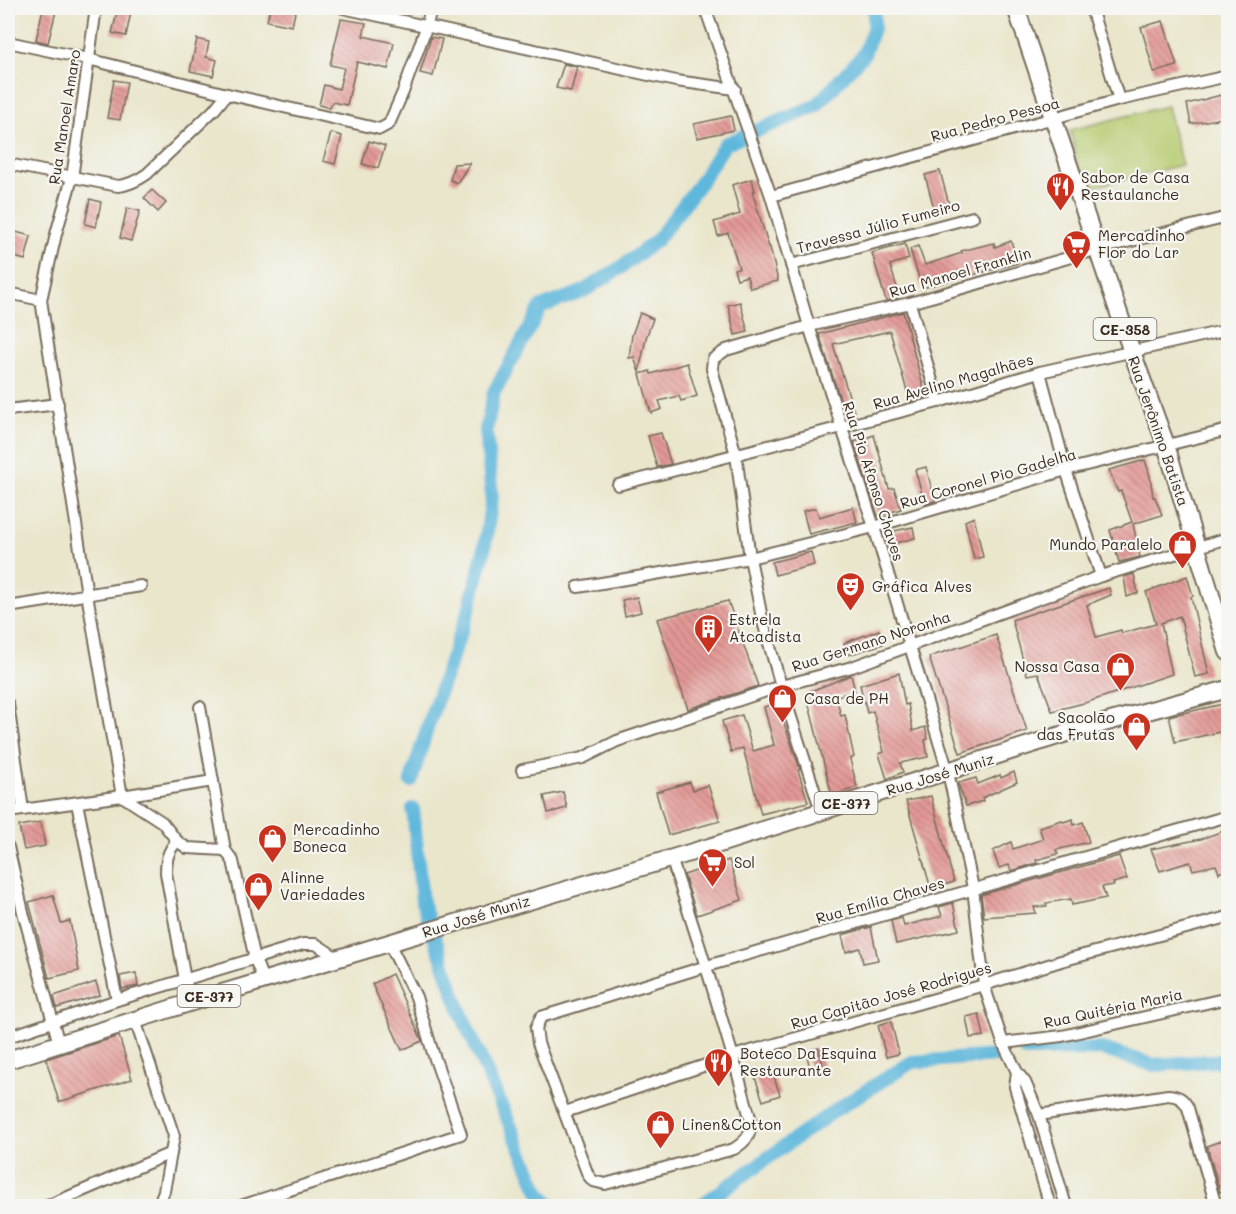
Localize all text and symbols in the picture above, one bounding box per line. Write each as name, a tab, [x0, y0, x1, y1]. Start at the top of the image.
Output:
street label: Rua Manoel Amaro	[43, 48, 85, 186]
street label: Rua Pedro Pessoa	[928, 92, 1062, 146]
place label: Sabor de Casa Restaulanche	[1081, 167, 1190, 204]
restaurant icon: Sabor de Casa Restaulanche	[1044, 170, 1076, 212]
street label: Travessa Júlio Fumeiro	[794, 195, 962, 257]
place label: Mercadinho Flor do Lar	[1098, 225, 1185, 262]
supermarket icon: Mercadinho Flor do Lar	[1061, 228, 1093, 270]
street label: Rua Manoel Franklin	[887, 242, 1033, 302]
road number: CE-358	[1094, 318, 1156, 340]
street label: Rua Avelino Magalhães	[870, 349, 1036, 413]
street label: Rua Jerônimo Batista	[1124, 353, 1194, 509]
street label: Rua Pio Afonso Chaves	[839, 399, 909, 563]
street label: Rua Coronel Pio Gadelha	[898, 443, 1078, 513]
shop icon: Mundo Paralelo	[1167, 528, 1199, 570]
place label: Mundo Paralelo	[1049, 534, 1162, 554]
theatre icon: Gráfica Alves	[835, 570, 867, 612]
place label: Gráfica Alves	[872, 576, 972, 596]
street label: Rua Germano Noronha	[789, 606, 953, 676]
place label: Estrela Atcadista	[729, 609, 801, 646]
building icon: Estrela Atcadista	[692, 612, 724, 654]
shop icon: Nossa Casa	[1105, 650, 1137, 692]
place label: Nossa Casa	[1015, 656, 1100, 676]
shop icon: Casa de PH	[767, 682, 799, 724]
place label: Casa de PH	[804, 688, 889, 708]
place label: Sacolão das Frutas	[1037, 707, 1115, 744]
shop icon: Sacolão das Frutas	[1120, 710, 1152, 752]
street label: Rua José Muniz	[884, 748, 996, 800]
road number: CE-377	[814, 792, 878, 814]
place label: Mercadinho Boneca	[293, 819, 380, 856]
shop icon: Mercadinho Boneca	[256, 822, 288, 864]
supermarket icon: Sol	[697, 846, 729, 888]
place label: Sol	[734, 852, 755, 872]
place label: Alinne Variedades	[280, 867, 365, 904]
shop icon: Alinne Variedades	[243, 870, 275, 912]
street label: Rua Emília Chaves	[813, 872, 947, 928]
street label: Rua José Muniz	[420, 890, 532, 942]
street label: Rua Capitão José Rodrigues	[788, 957, 994, 1033]
street label: Rua Quitéria Maria	[1042, 984, 1184, 1032]
road number: CE-377	[178, 985, 240, 1007]
place label: Boteco Da Esquina Restaurante	[740, 1043, 877, 1080]
restaurant icon: Boteco Da Esquina Restaurante	[703, 1046, 735, 1088]
shop icon: Linen&Cotton	[645, 1108, 677, 1150]
place label: Linen&Cotton	[682, 1114, 781, 1134]

